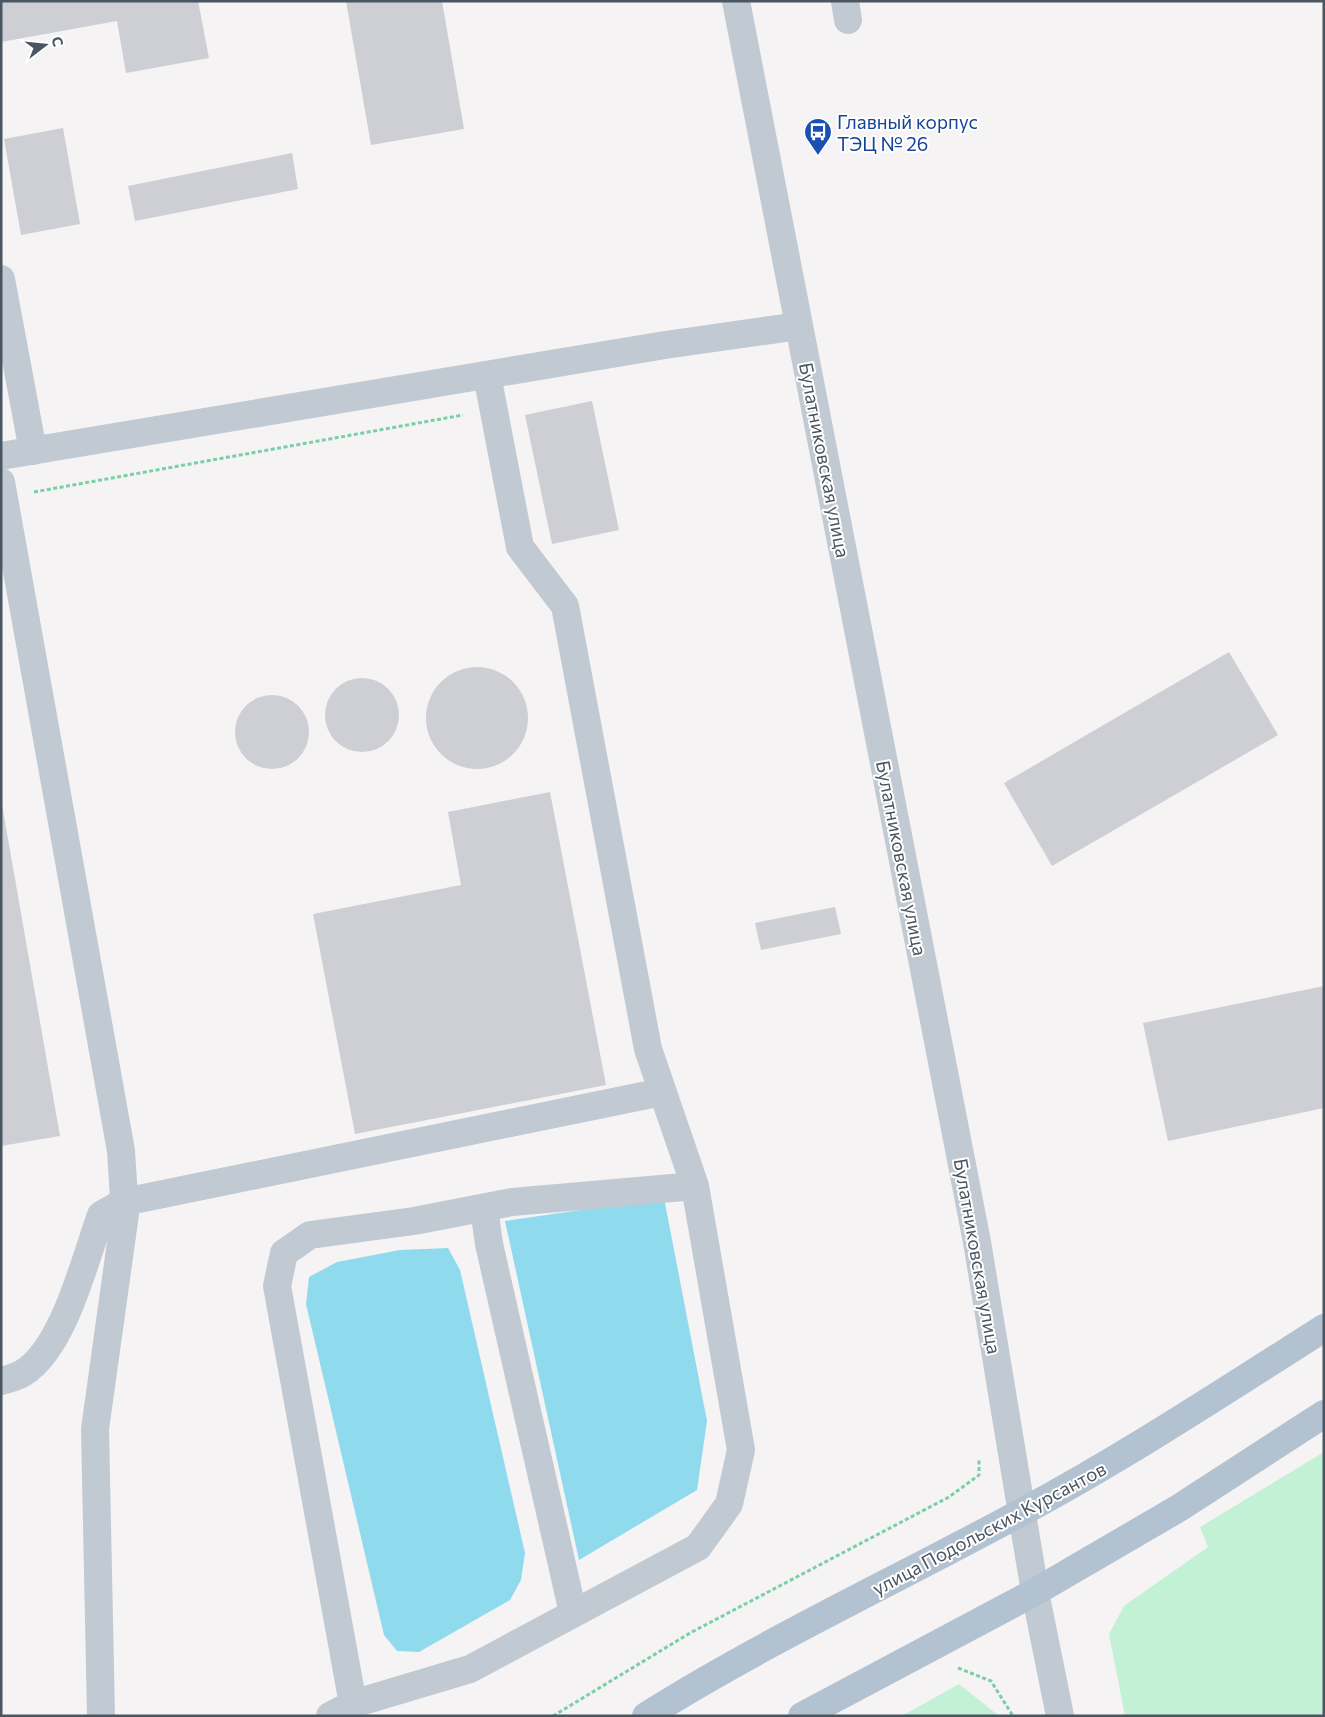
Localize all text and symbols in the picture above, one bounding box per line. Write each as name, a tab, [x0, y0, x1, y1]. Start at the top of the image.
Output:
north arrow	[20, 20, 70, 70]
text: С	[48, 34, 67, 48]
place label: Главный корпус ТЭЦ № 26	[837, 110, 978, 155]
bus stop icon: Главный корпус ТЭЦ № 26	[803, 117, 833, 156]
street label: Булатниковская улица	[795, 360, 855, 560]
street label: Булатниковская улица	[872, 758, 932, 958]
street label: Булатниковская улица	[949, 1156, 1007, 1356]
street label: улица Подольских Курсантов	[868, 1456, 1110, 1600]

